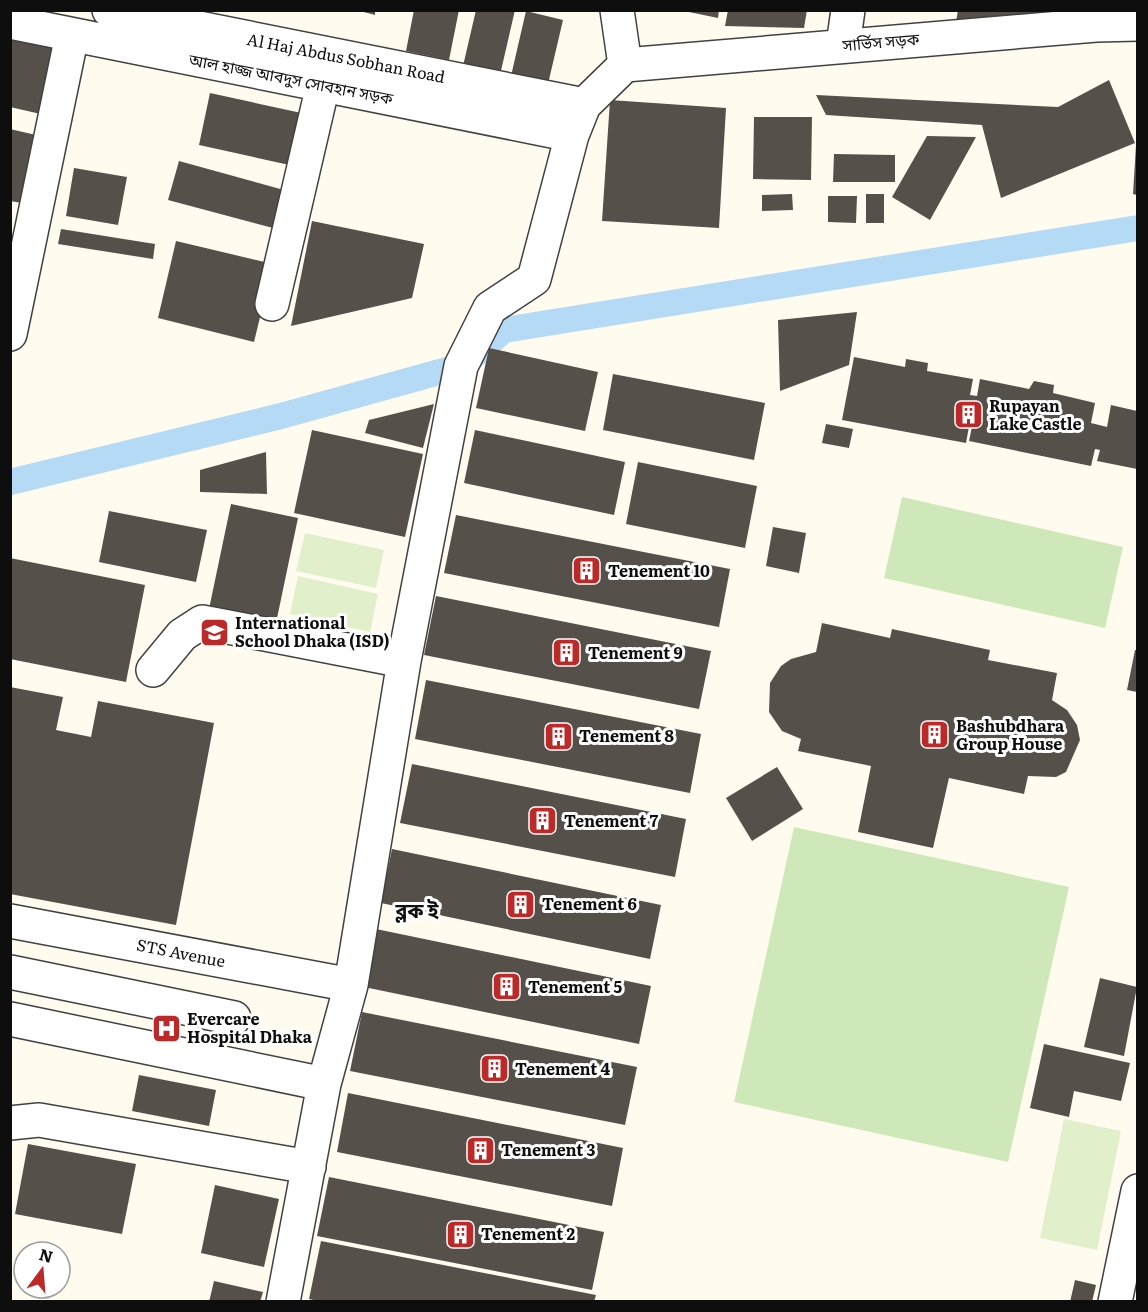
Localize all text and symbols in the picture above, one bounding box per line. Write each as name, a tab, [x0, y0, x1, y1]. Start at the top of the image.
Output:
street label: Al Haj Abdus Sobhan Road	[245, 26, 447, 88]
street label: সার্ভিস সড়ক	[840, 26, 921, 56]
street label: আল হাজ্জ আবদুস সোবহান সড়ক	[186, 46, 396, 110]
place label: Rupayan Lake Castle	[989, 393, 1082, 435]
building icon: Rupayan Lake Castle	[952, 399, 984, 431]
building icon: Tenement 10	[571, 555, 603, 587]
place label: Tenement 10	[608, 558, 710, 582]
place label: International School Dhaka (ISD)	[235, 610, 390, 652]
school or university icon: International School Dhaka (ISD)	[198, 616, 230, 648]
building icon: Tenement 9	[551, 637, 583, 669]
place label: Tenement 9	[588, 640, 683, 664]
place label: Bashubdhara Group House	[956, 713, 1065, 755]
building icon: Bashubdhara Group House	[919, 719, 951, 751]
building icon: Tenement 8	[542, 720, 574, 752]
place label: Tenement 8	[579, 723, 674, 747]
building icon: Tenement 7	[527, 805, 559, 837]
place label: Tenement 7	[564, 808, 658, 832]
building icon: Tenement 6	[505, 888, 537, 920]
place label: Tenement 6	[542, 891, 637, 915]
district label: ব্লক ই	[394, 894, 440, 924]
street label: STS Avenue	[135, 932, 228, 972]
building icon: Tenement 5	[491, 971, 523, 1003]
place label: Tenement 5	[528, 974, 622, 998]
place label: Evercare Hospital Dhaka	[187, 1006, 313, 1048]
hospital icon: Evercare Hospital Dhaka	[150, 1012, 182, 1044]
building icon: Tenement 4	[478, 1053, 510, 1085]
place label: Tenement 4	[515, 1056, 610, 1080]
building icon: Tenement 3	[464, 1134, 496, 1166]
place label: Tenement 3	[501, 1137, 595, 1161]
building icon: Tenement 2	[444, 1218, 476, 1250]
place label: Tenement 2	[481, 1221, 575, 1245]
north arrow	[12, 1240, 72, 1300]
text: N	[37, 1241, 56, 1268]

